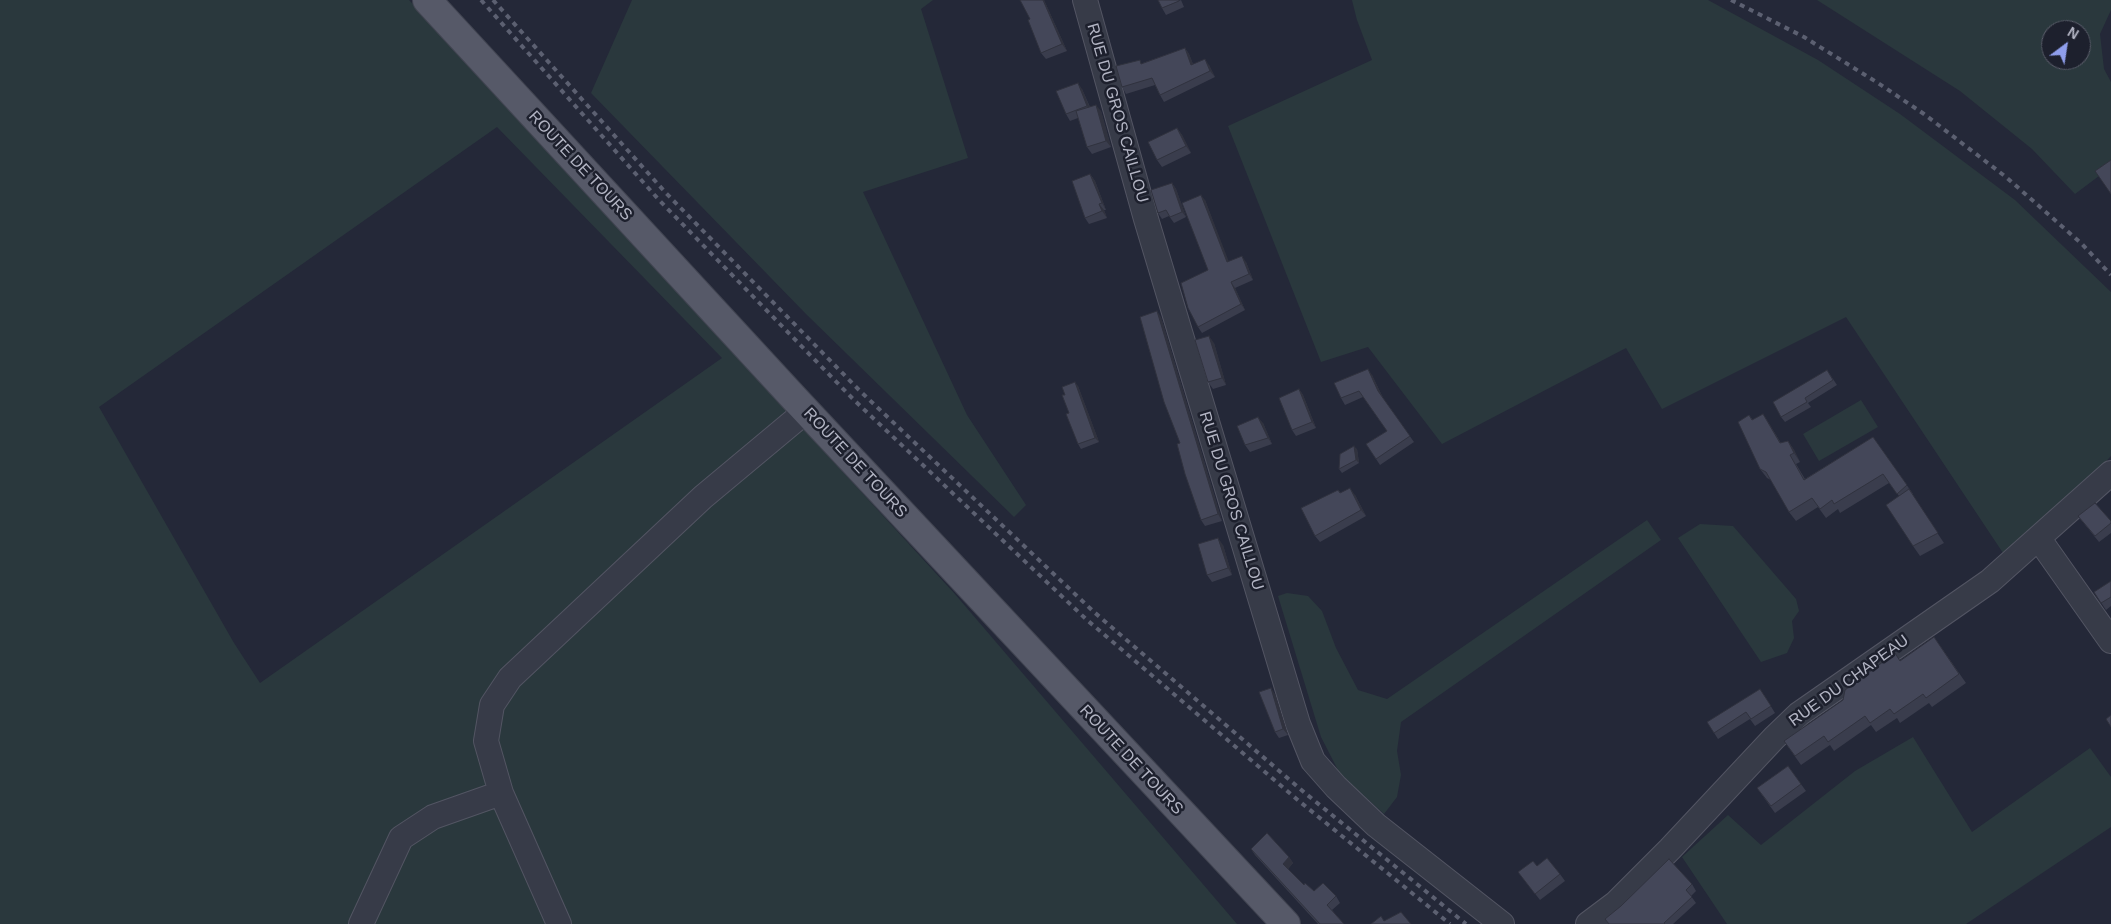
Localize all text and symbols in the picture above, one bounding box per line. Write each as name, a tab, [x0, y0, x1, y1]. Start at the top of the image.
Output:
north arrow	[2041, 20, 2091, 70]
street label: RUE DU GROS CAILLOU	[1082, 21, 1152, 205]
text: N	[2065, 24, 2082, 42]
street label: ROUTE DE TOURS	[524, 107, 636, 225]
street label: ROUTE DE TOURS	[799, 404, 911, 522]
street label: RUE DU GROS CAILLOU	[1195, 409, 1267, 593]
street label: RUE DU CHAPEAU	[1785, 631, 1913, 731]
street label: ROUTE DE TOURS	[1075, 701, 1187, 819]

